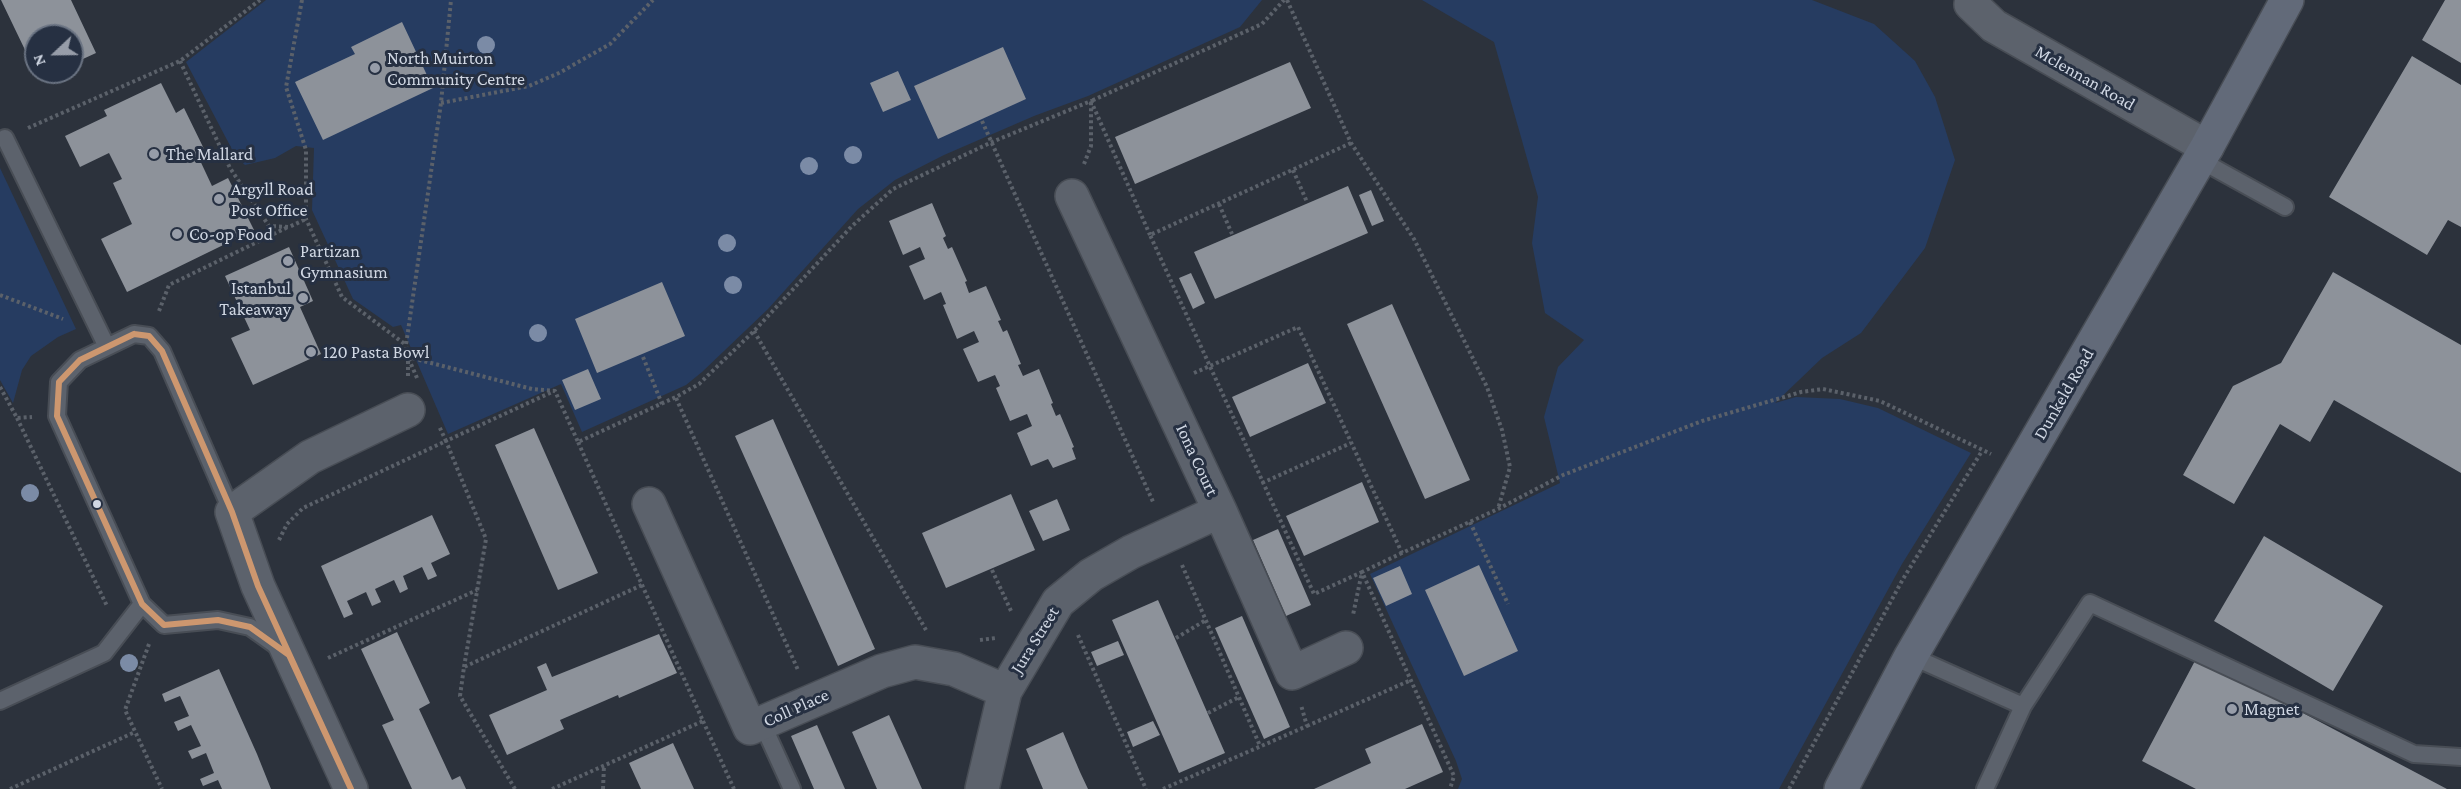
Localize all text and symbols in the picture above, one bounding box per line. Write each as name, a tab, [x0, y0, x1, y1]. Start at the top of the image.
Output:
north arrow	[24, 24, 84, 84]
street label: Mclennan Road	[2031, 41, 2139, 115]
place label: North Muirton Community Centre	[387, 47, 525, 90]
text: N	[29, 52, 49, 68]
marker: North Muirton Community Centre	[368, 61, 382, 75]
place label: The Mallard	[166, 143, 253, 165]
marker: The Mallard	[147, 147, 161, 161]
place label: Argyll Road Post Office	[231, 178, 314, 220]
marker: Argyll Road Post Office	[212, 192, 226, 206]
place label: Co-op Food	[189, 223, 273, 245]
marker: Co-op Food	[170, 227, 184, 241]
place label: Partizan Gymnasium	[300, 240, 388, 282]
marker: Partizan Gymnasium	[281, 254, 295, 268]
place label: Istanbul Takeaway	[219, 277, 291, 320]
marker: Istanbul Takeaway	[296, 291, 310, 305]
place label: 120 Pasta Bowl	[323, 341, 430, 363]
marker: 120 Pasta Bowl	[304, 345, 318, 359]
street label: Dunkeld Road	[2029, 345, 2099, 443]
street label: Iona Court	[1171, 420, 1223, 500]
unlabelled marker	[91, 498, 103, 510]
street label: Jura Street	[1006, 603, 1064, 677]
street label: Coll Place	[760, 684, 832, 732]
place label: Magnet	[2244, 698, 2300, 720]
marker: Magnet	[2225, 702, 2239, 716]

